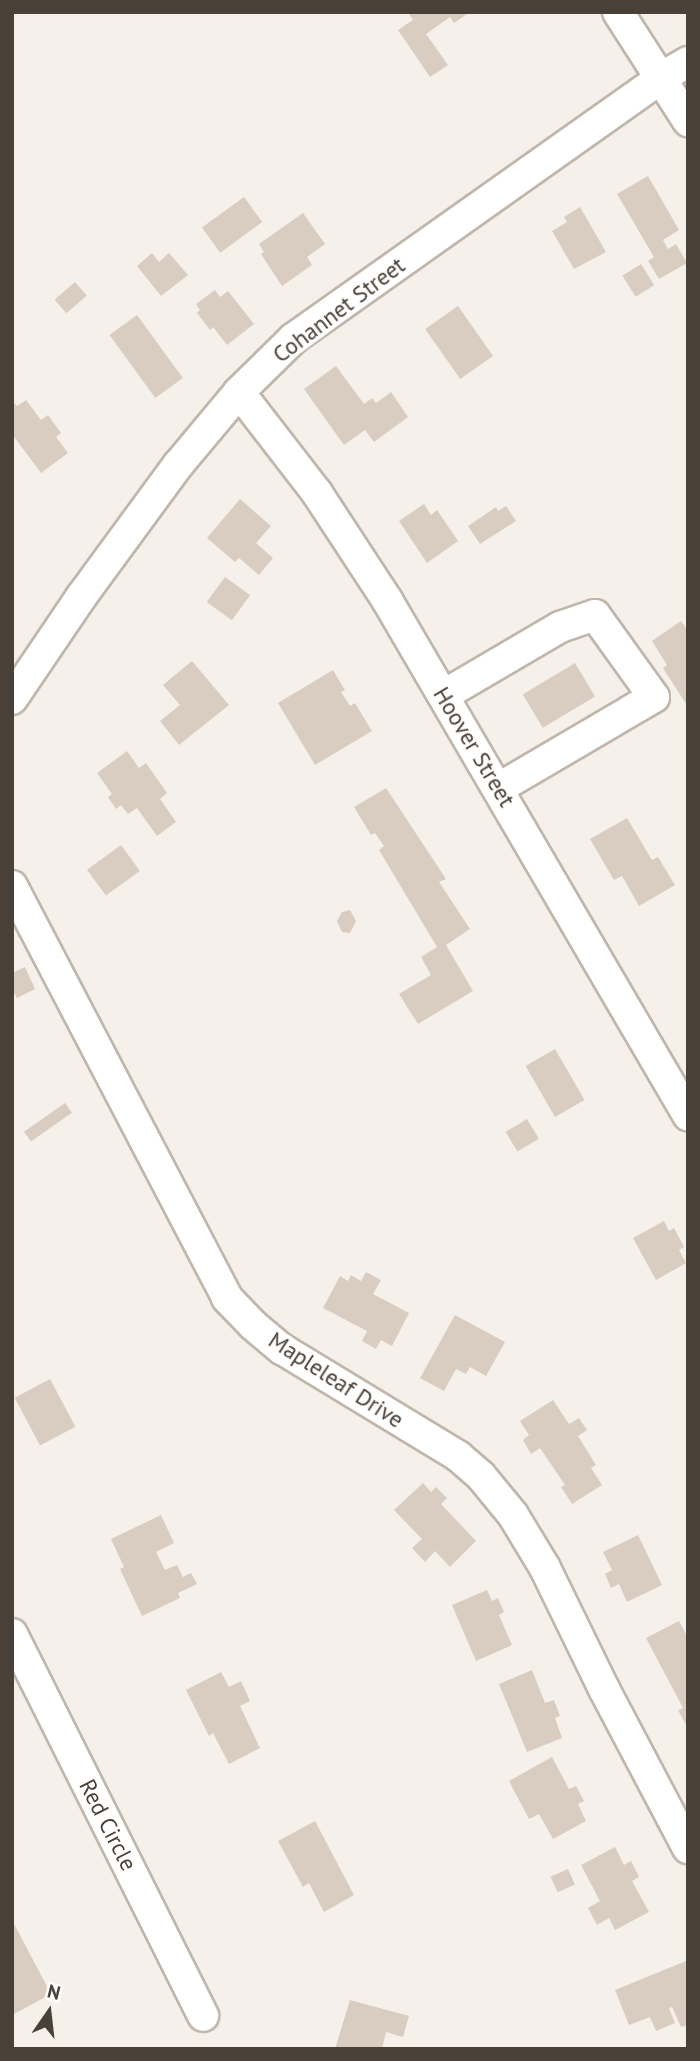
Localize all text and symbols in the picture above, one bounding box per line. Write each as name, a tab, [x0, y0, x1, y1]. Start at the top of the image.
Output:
street label: Cohannet Street	[268, 251, 410, 369]
street label: Hoover Street	[427, 682, 521, 812]
street label: Mapleleaf Drive	[263, 1326, 409, 1434]
street label: Red Circle	[73, 1775, 143, 1875]
north arrow	[14, 1977, 84, 2047]
text: N	[45, 1978, 63, 2005]

